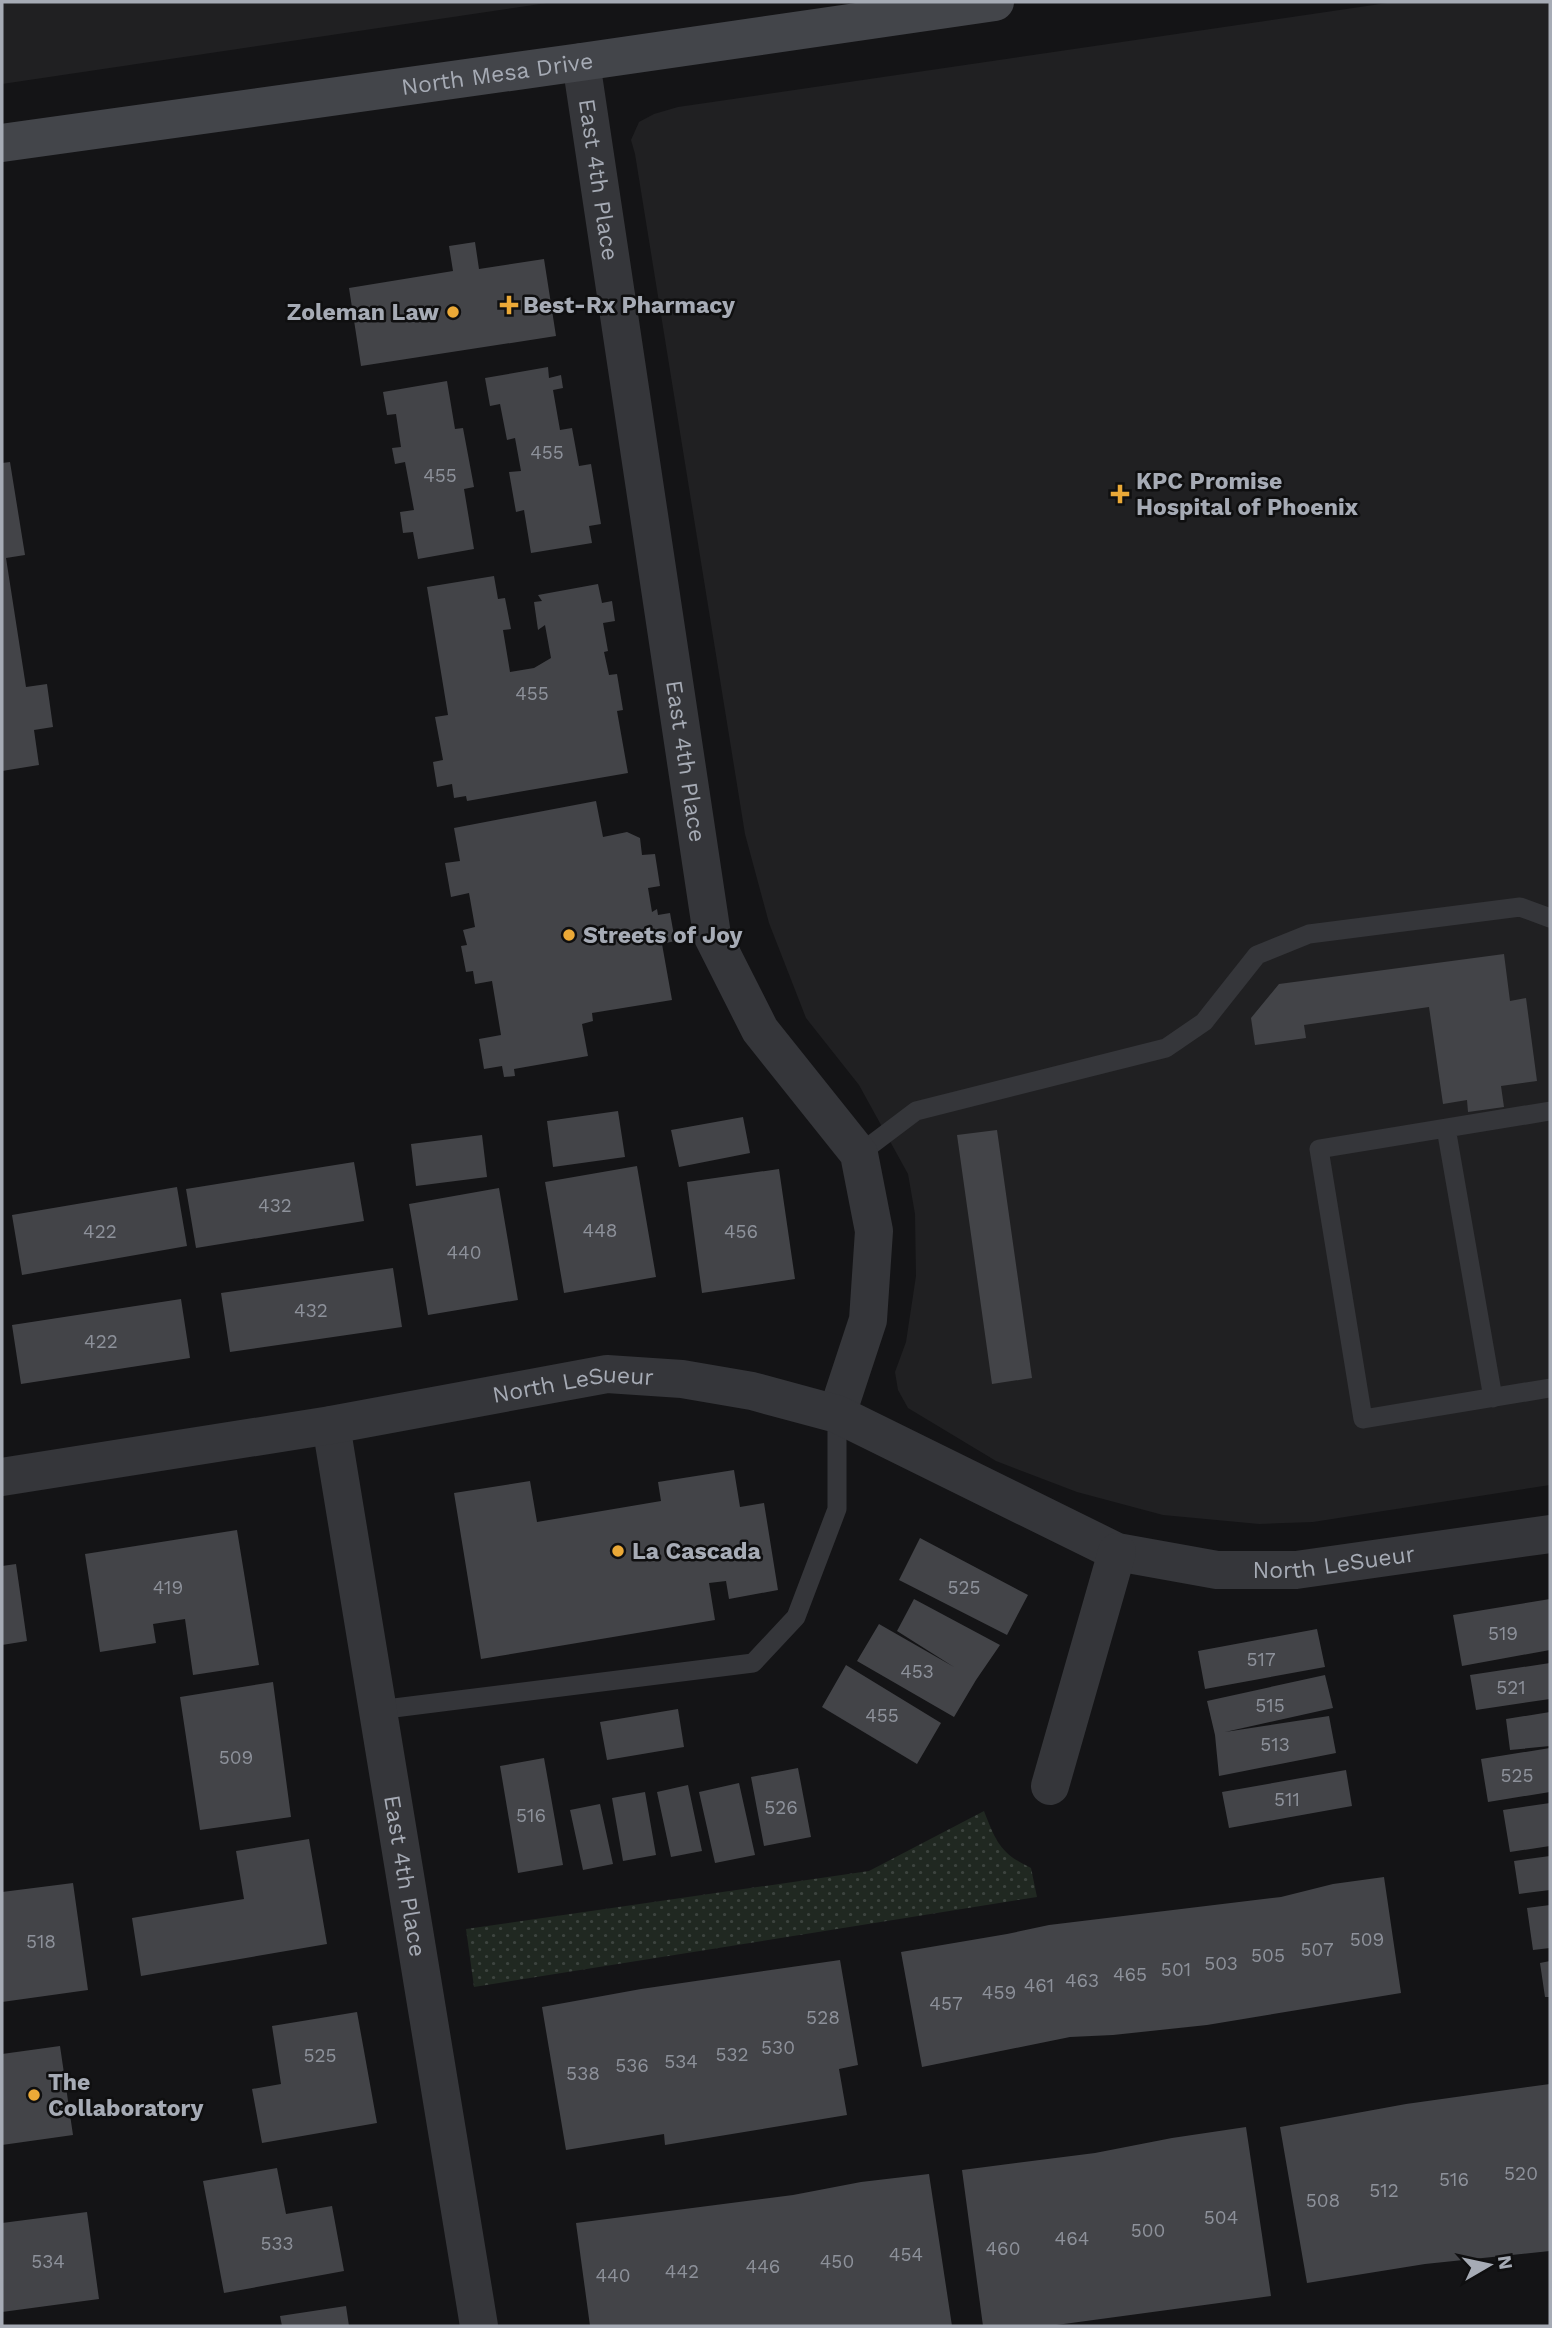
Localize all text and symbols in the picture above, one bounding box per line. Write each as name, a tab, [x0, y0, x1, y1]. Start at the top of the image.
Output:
street label: North Mesa Drive	[400, 47, 595, 100]
street label: East 4th Place	[573, 97, 624, 262]
place label: Best-Rx Pharmacy	[523, 292, 735, 319]
marker: Best-Rx Pharmacy	[501, 297, 517, 313]
place label: Zoleman Law	[287, 299, 439, 326]
marker: Zoleman Law	[445, 304, 461, 320]
house number: 455	[530, 441, 564, 464]
house number: 455	[423, 464, 457, 487]
place label: KPC Promise Hospital of Phoenix	[1136, 468, 1359, 521]
marker: KPC Promise Hospital of Phoenix	[1110, 484, 1130, 504]
street label: East 4th Place	[660, 678, 711, 844]
house number: 455	[515, 682, 549, 705]
place label: Streets of Joy	[583, 922, 742, 949]
marker: Streets of Joy	[561, 927, 577, 943]
house number: 432	[258, 1194, 292, 1217]
house number: 448	[583, 1219, 617, 1242]
house number: 422	[83, 1220, 117, 1243]
house number: 456	[724, 1220, 758, 1243]
house number: 440	[446, 1241, 482, 1264]
house number: 432	[294, 1299, 328, 1322]
house number: 422	[84, 1330, 118, 1353]
street label: North LeSueur	[490, 1360, 655, 1408]
place label: La Cascada	[632, 1538, 761, 1565]
street label: North LeSueur	[1253, 1540, 1417, 1584]
marker: La Cascada	[610, 1543, 626, 1559]
house number: 419	[153, 1576, 183, 1599]
house number: 525	[947, 1576, 981, 1599]
house number: 519	[1488, 1622, 1518, 1645]
house number: 517	[1246, 1648, 1276, 1671]
house number: 453	[900, 1660, 934, 1683]
house number: 521	[1496, 1676, 1526, 1699]
house number: 515	[1255, 1694, 1285, 1717]
house number: 455	[865, 1704, 899, 1727]
house number: 513	[1260, 1733, 1290, 1756]
house number: 509	[219, 1746, 253, 1769]
house number: 525	[1500, 1764, 1534, 1787]
house number: 511	[1274, 1788, 1300, 1811]
street label: East 4th Place	[379, 1793, 432, 1959]
house number: 526	[764, 1796, 798, 1819]
house number: 516	[516, 1804, 546, 1827]
house number: 509	[1350, 1928, 1384, 1951]
house number: 518	[26, 1930, 56, 1953]
house number: 507	[1300, 1938, 1334, 1961]
house number: 505	[1251, 1944, 1285, 1967]
house number: 503	[1204, 1952, 1238, 1975]
house number: 501	[1161, 1958, 1191, 1981]
house number: 465	[1113, 1963, 1147, 1986]
house number: 463	[1065, 1969, 1099, 1992]
house number: 461	[1024, 1974, 1054, 1997]
house number: 459	[982, 1981, 1016, 2004]
house number: 457	[929, 1992, 963, 2015]
house number: 528	[806, 2006, 840, 2029]
house number: 530	[761, 2036, 795, 2059]
house number: 532	[715, 2043, 749, 2066]
house number: 525	[303, 2044, 337, 2067]
house number: 534	[664, 2050, 698, 2073]
house number: 536	[615, 2054, 649, 2077]
house number: 538	[566, 2062, 600, 2085]
place label: The Collaboratory	[48, 2069, 204, 2122]
marker: The Collaboratory	[26, 2087, 42, 2103]
house number: 520	[1504, 2162, 1538, 2185]
house number: 516	[1439, 2168, 1469, 2191]
house number: 512	[1369, 2179, 1399, 2202]
house number: 508	[1306, 2189, 1340, 2212]
house number: 504	[1204, 2206, 1238, 2229]
house number: 500	[1131, 2219, 1165, 2242]
house number: 464	[1055, 2227, 1089, 2250]
north arrow	[1454, 2230, 1524, 2300]
house number: 533	[260, 2232, 294, 2255]
house number: 460	[986, 2237, 1020, 2260]
house number: 454	[889, 2243, 923, 2266]
house number: 534	[31, 2250, 65, 2273]
house number: 450	[820, 2250, 854, 2273]
text: N	[1493, 2254, 1518, 2271]
house number: 446	[746, 2255, 780, 2278]
house number: 442	[665, 2260, 699, 2283]
house number: 440	[595, 2264, 631, 2287]

